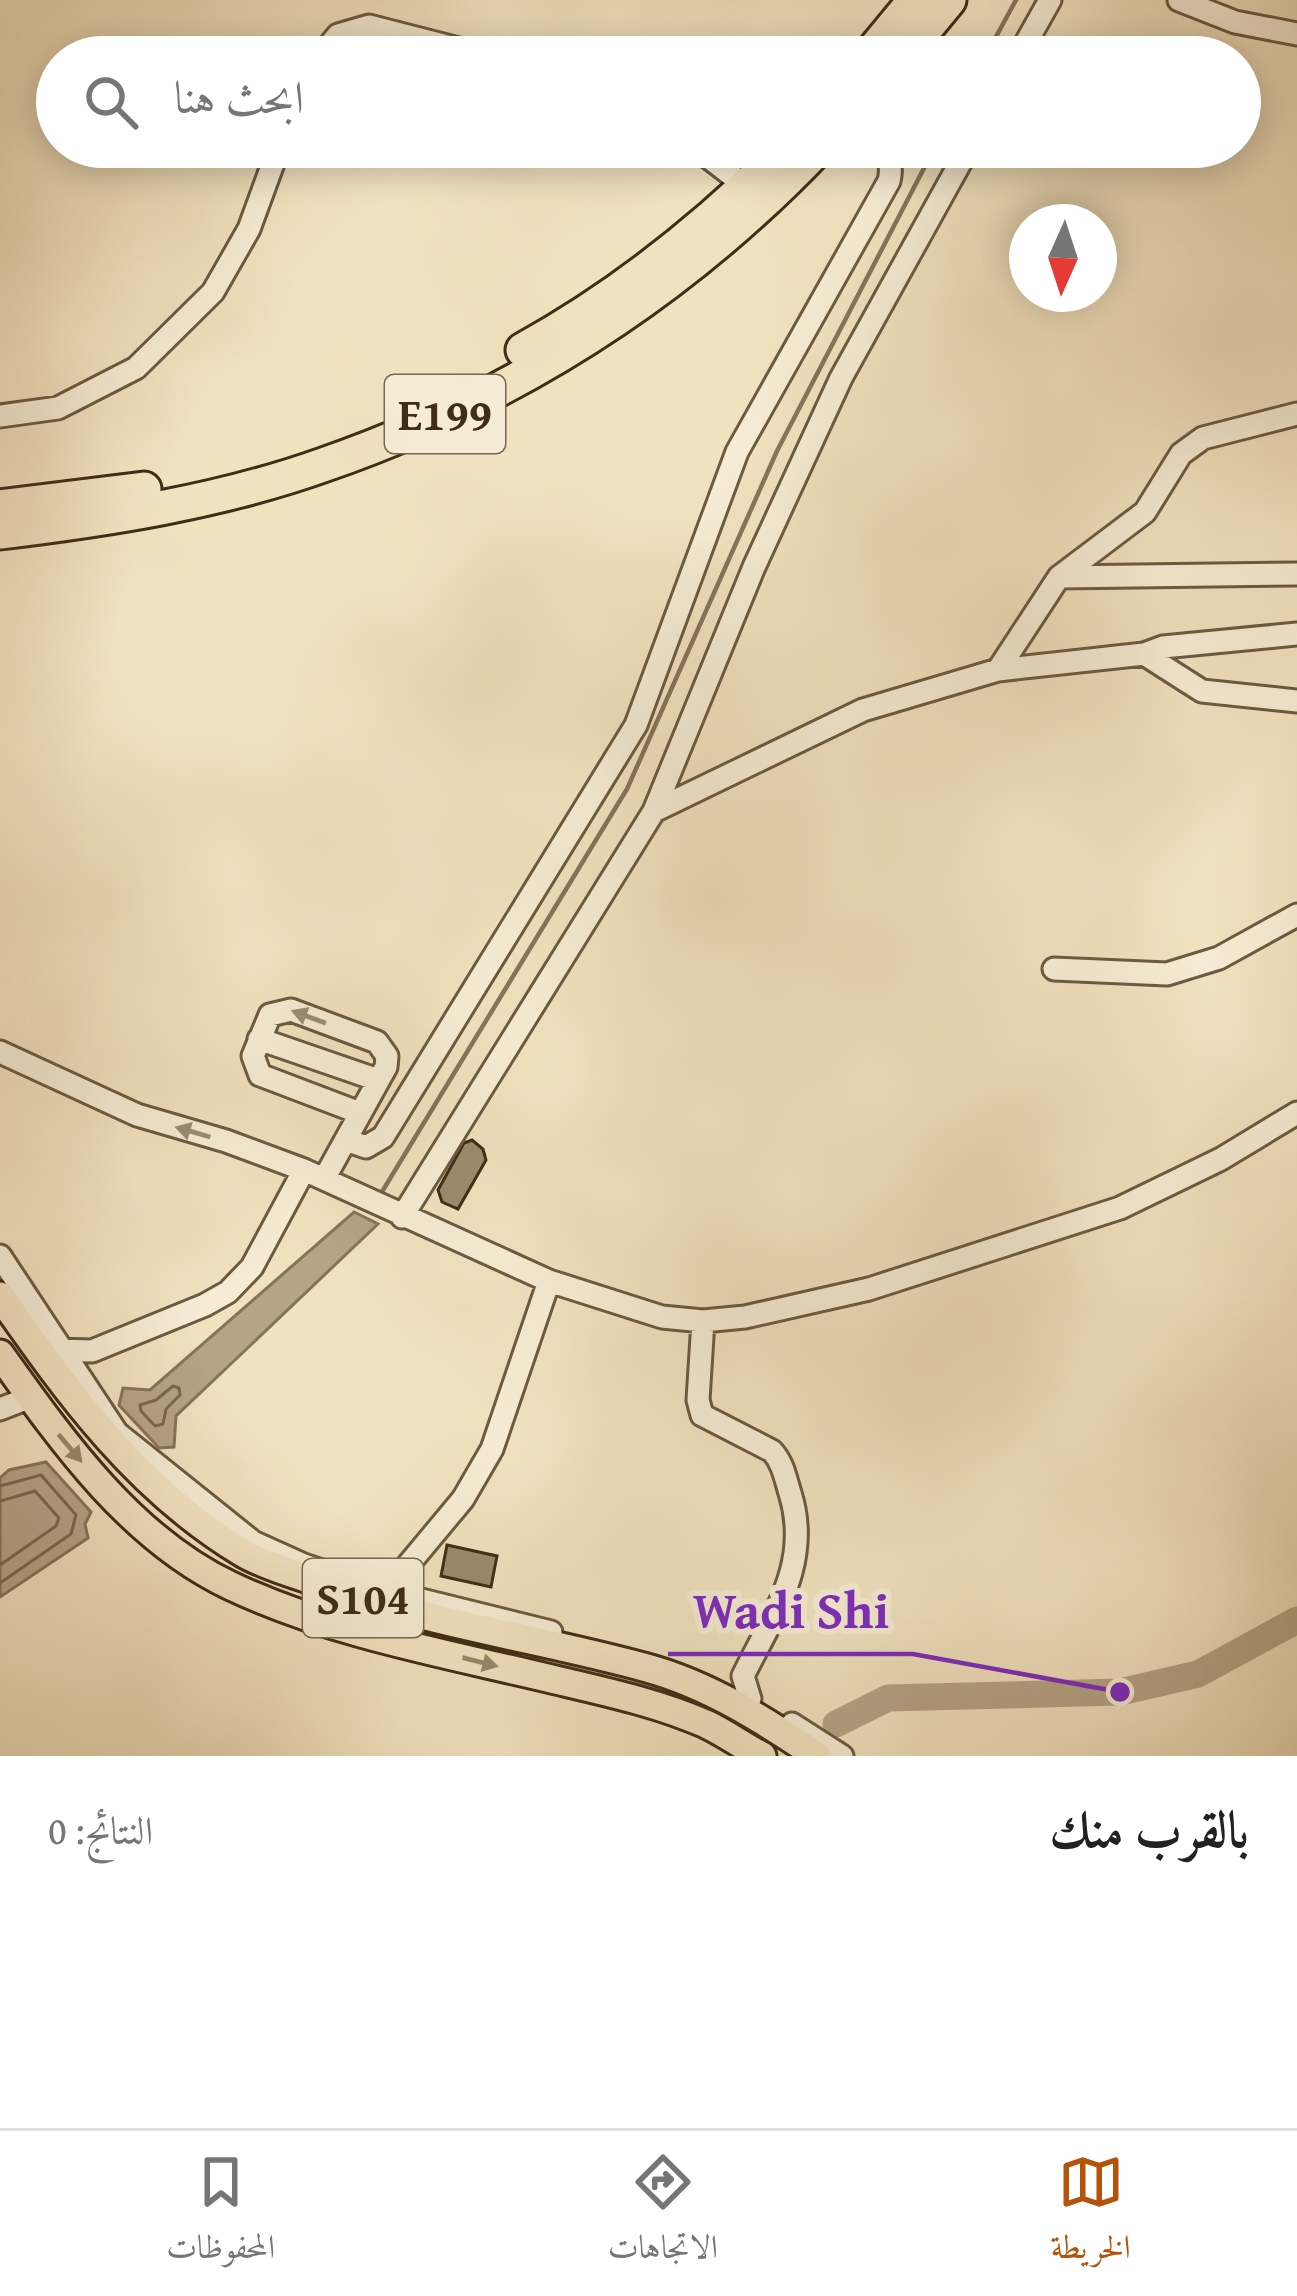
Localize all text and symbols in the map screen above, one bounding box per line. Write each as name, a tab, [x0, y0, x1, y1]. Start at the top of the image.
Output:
search box	[36, 36, 1261, 168]
text: ابحث هنا	[174, 64, 304, 129]
icon: search	[78, 69, 144, 135]
north arrow	[1009, 204, 1117, 312]
road number: E199	[385, 375, 505, 453]
one-way arrow	[291, 1007, 327, 1025]
one-way arrow	[174, 1122, 211, 1140]
one-way arrow	[57, 1433, 83, 1463]
road number: S104	[303, 1559, 423, 1637]
callout: Wadi Shi	[668, 1567, 913, 1654]
text: Wadi Shi	[693, 1572, 889, 1647]
one-way arrow	[461, 1653, 498, 1672]
text: بالقرب منك	[1049, 1791, 1249, 1866]
text: النتائج: 0	[48, 1801, 153, 1858]
tab: المحفوظات	[166, 2149, 275, 2279]
tab: الاتجاهات	[608, 2149, 718, 2279]
tab: الخريطة	[1050, 2149, 1131, 2279]

